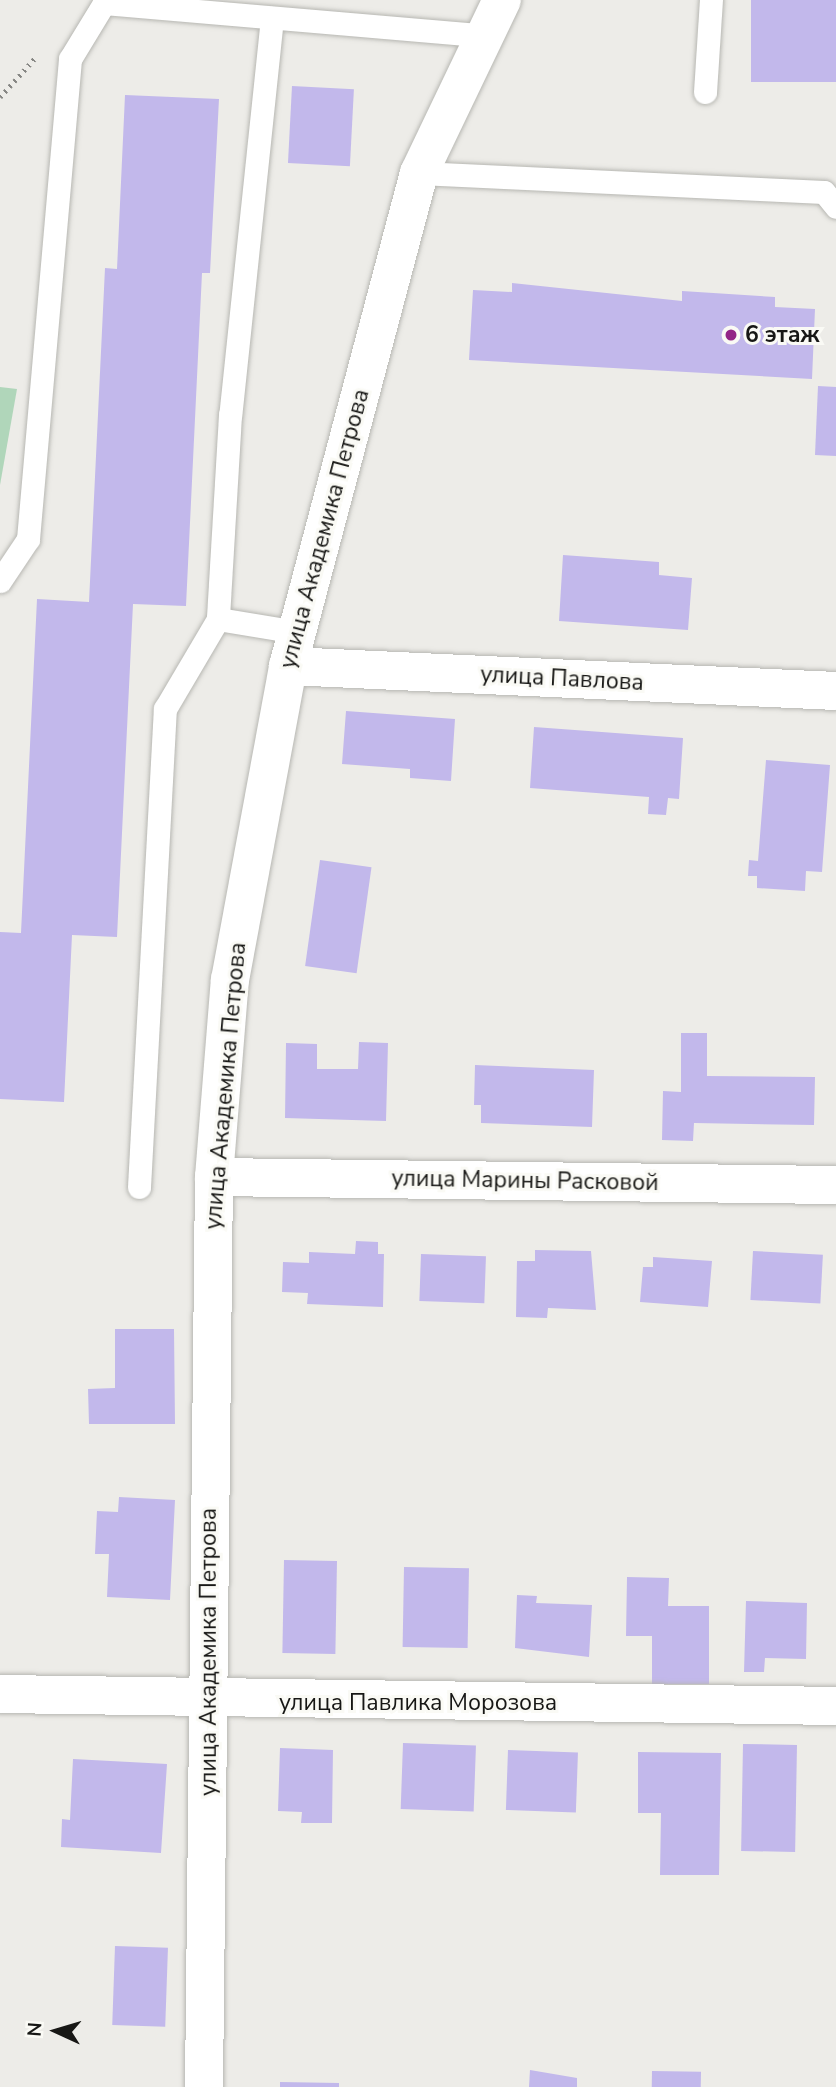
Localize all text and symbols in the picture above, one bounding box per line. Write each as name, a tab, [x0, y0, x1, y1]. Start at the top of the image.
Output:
place label: 6 этаж	[745, 321, 820, 349]
marker: 6 этаж	[723, 327, 739, 343]
street label: улица Академика Петрова	[274, 386, 376, 672]
street label: улица Павлова	[480, 661, 644, 697]
street label: улица Академика Петрова	[200, 941, 252, 1231]
street label: улица Марины Расковой	[391, 1165, 659, 1197]
street label: улица Академика Петрова	[195, 1508, 223, 1796]
street label: улица Павлика Морозова	[279, 1689, 557, 1717]
north arrow	[21, 1996, 91, 2066]
text: N	[22, 2022, 49, 2038]

